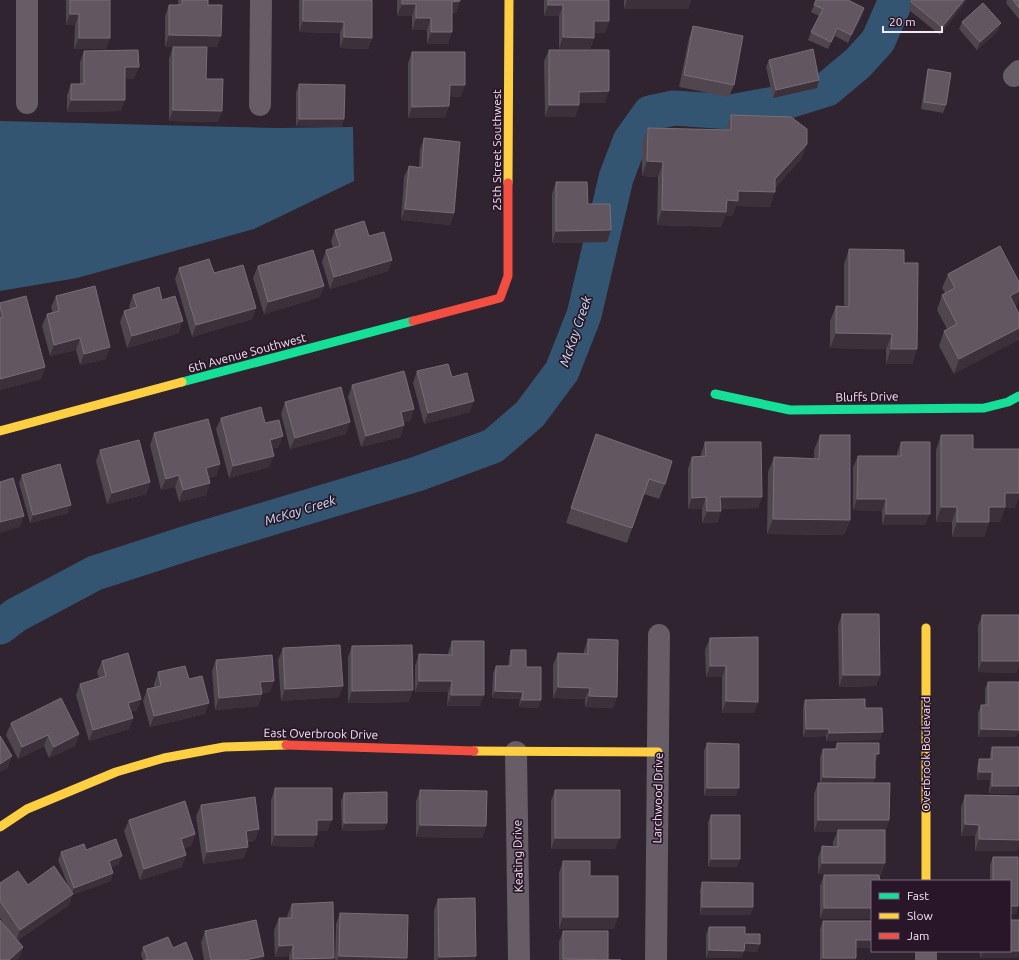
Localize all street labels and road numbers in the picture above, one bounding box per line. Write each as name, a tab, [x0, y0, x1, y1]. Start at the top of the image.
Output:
street label: 25th Street Southwest	[490, 89, 503, 211]
street label: 6th Avenue Southwest	[186, 330, 308, 375]
street label: Bluffs Drive	[835, 389, 899, 404]
street label: Overbrook Boulevard	[919, 696, 932, 812]
street label: East Overbrook Drive	[264, 726, 378, 741]
street label: Larchwood Drive	[650, 753, 665, 843]
street label: Keating Drive	[510, 820, 525, 892]

